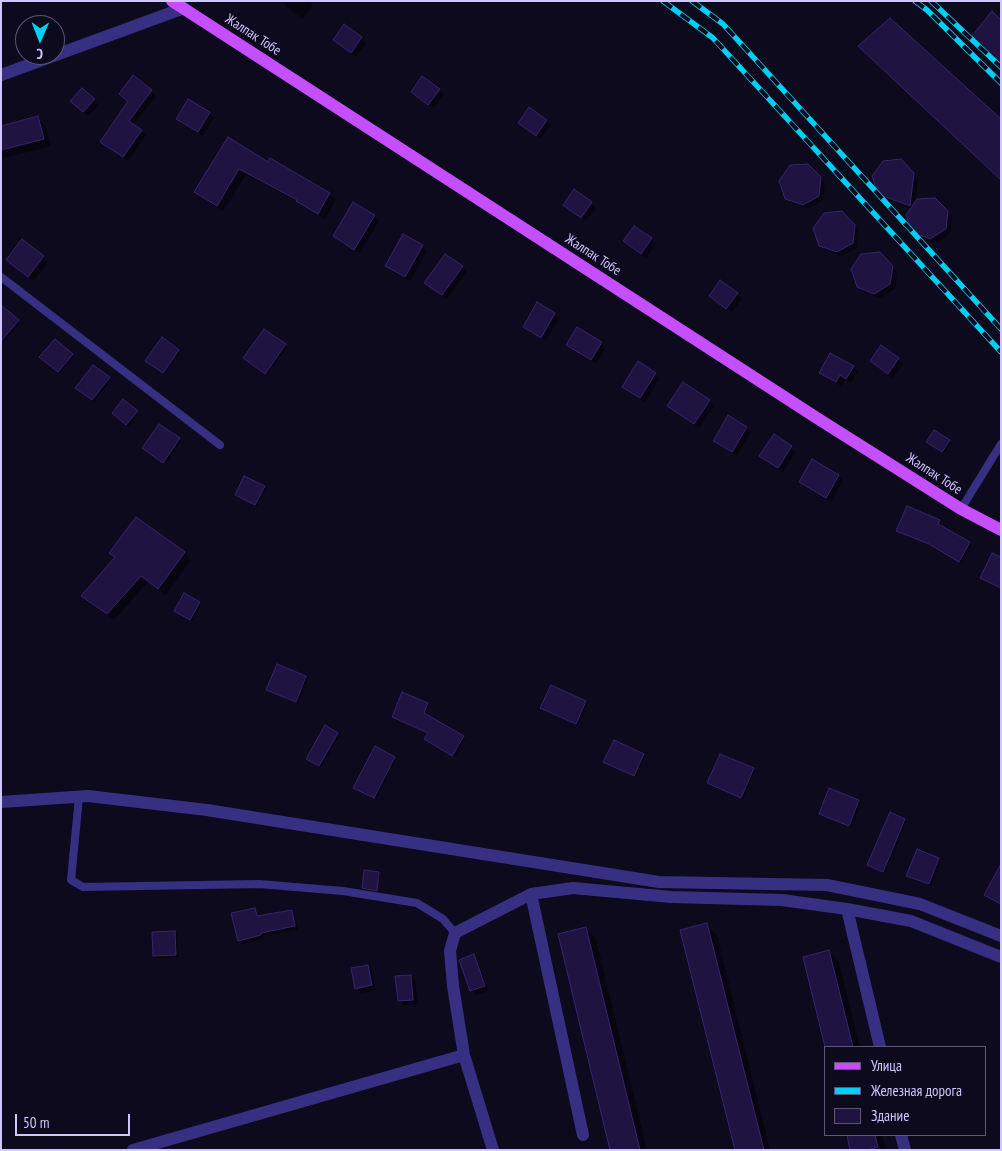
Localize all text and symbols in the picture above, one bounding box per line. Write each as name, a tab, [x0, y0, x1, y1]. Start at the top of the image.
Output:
street label: Жалпак Тобе	[222, 11, 284, 59]
north arrow	[15, 15, 65, 65]
text: С	[36, 45, 43, 63]
street label: Жалпак Тобе	[562, 231, 624, 279]
street label: Жалпак Тобе	[903, 450, 965, 498]
legend	[824, 1046, 987, 1136]
text: Улица	[871, 1056, 902, 1075]
text: Железная дорога	[871, 1081, 962, 1100]
scale bar	[18, 1104, 132, 1136]
text: Здание	[871, 1106, 909, 1125]
text: 50 m	[23, 1113, 49, 1132]

